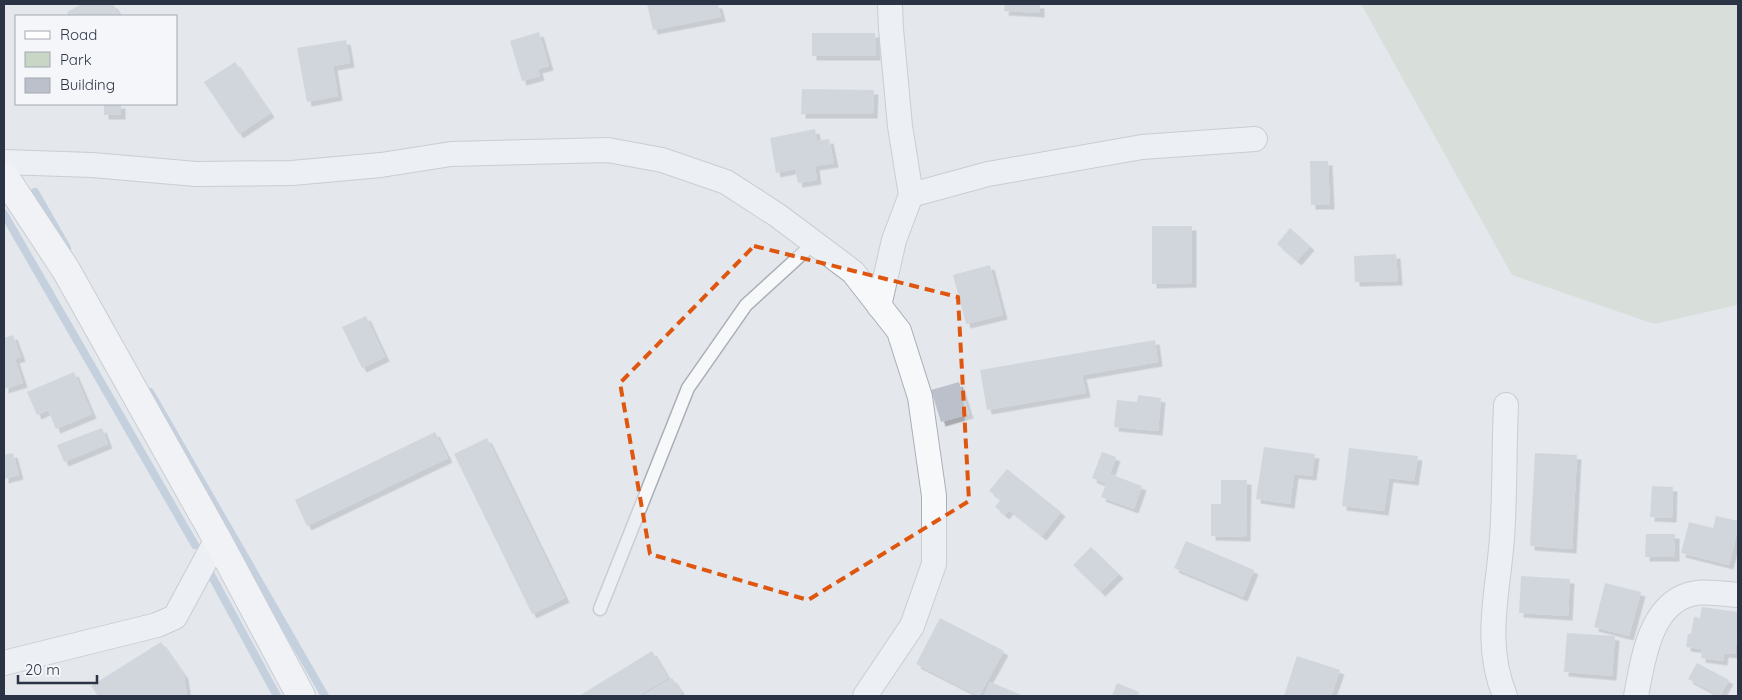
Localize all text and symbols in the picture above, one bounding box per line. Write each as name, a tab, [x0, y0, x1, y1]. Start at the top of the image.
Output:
legend	[15, 15, 178, 105]
text: Road	[60, 25, 97, 44]
text: Park	[60, 50, 92, 69]
text: Building	[60, 75, 115, 94]
scale bar	[18, 652, 96, 684]
text: 20 m	[25, 660, 60, 679]

